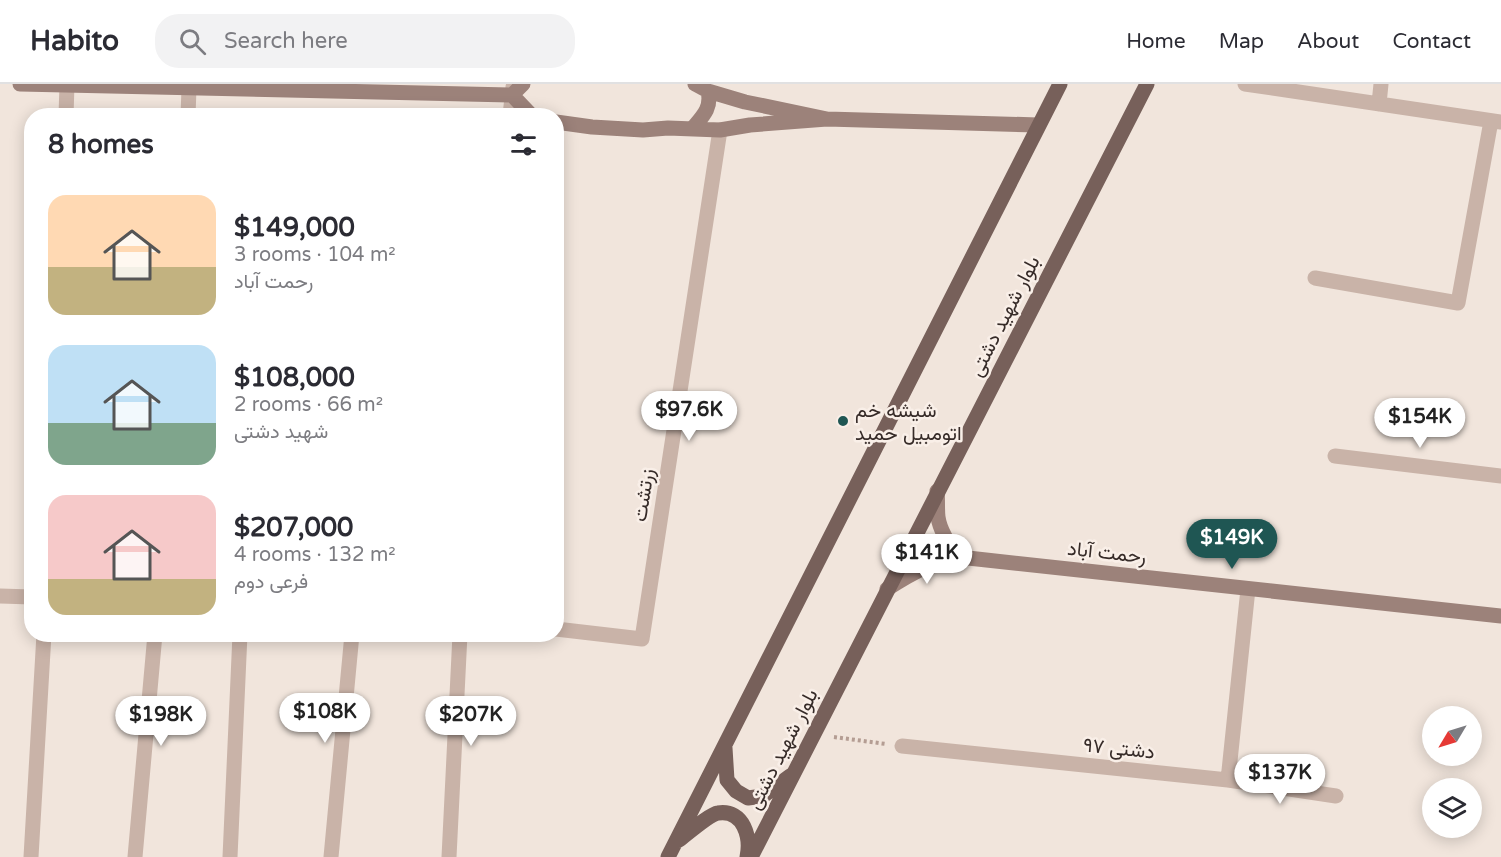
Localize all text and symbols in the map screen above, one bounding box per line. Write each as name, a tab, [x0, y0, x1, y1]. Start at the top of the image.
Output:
search box	[155, 14, 575, 68]
text: Habito	[30, 24, 119, 58]
icon: search	[176, 25, 209, 58]
text: Search here	[224, 28, 348, 54]
text: Home	[1126, 29, 1186, 54]
text: Map	[1219, 29, 1264, 54]
text: About	[1297, 29, 1359, 54]
text: Contact	[1392, 29, 1471, 54]
icon: filters	[507, 128, 540, 161]
text: 8 homes	[48, 129, 154, 160]
text: $149,000	[234, 212, 355, 243]
icon: home	[96, 219, 168, 291]
text: 3 rooms · 104 m²	[234, 243, 396, 267]
street label: بلوار شهید دشتی	[964, 252, 1046, 381]
text: رحمت آباد	[234, 270, 313, 294]
text: $108,000	[234, 362, 355, 393]
icon: home	[96, 369, 168, 441]
pin: $97.6K	[640, 391, 738, 442]
text: 2 rooms · 66 m²	[234, 393, 383, 417]
text: $97.6K	[655, 398, 723, 422]
pin: $154K	[1378, 398, 1462, 449]
place label: شیشه خم اتومبیل حمید	[855, 399, 962, 446]
text: $154K	[1388, 405, 1452, 429]
marker: شیشه خم اتومبیل حمید	[836, 414, 850, 428]
text: شهید دشتی	[234, 420, 328, 444]
street label: زرتشت	[628, 467, 660, 524]
text: $207,000	[234, 512, 353, 543]
icon: home	[96, 519, 168, 591]
pin: $149K	[1190, 519, 1274, 570]
text: $149K	[1200, 526, 1264, 550]
pin: $141K	[885, 534, 969, 585]
street label: رحمت آباد	[1066, 537, 1148, 569]
text: $141K	[895, 541, 959, 565]
text: 4 rooms · 132 m²	[234, 543, 396, 567]
text: فرعی دوم	[234, 570, 308, 594]
street label: بلوار شهید دشتی	[742, 685, 824, 814]
pin: $108K	[283, 693, 367, 744]
pin: $198K	[119, 696, 203, 747]
pin: $207K	[429, 696, 513, 747]
text: $108K	[293, 700, 357, 724]
text: $198K	[129, 703, 193, 727]
text: $207K	[439, 703, 503, 727]
north arrow	[1422, 706, 1482, 766]
map controls	[1422, 706, 1482, 838]
street label: دشتی ۹۷	[1082, 733, 1156, 765]
pin: $137K	[1238, 754, 1322, 805]
text: $137K	[1248, 761, 1312, 785]
button: layers	[1422, 778, 1482, 838]

